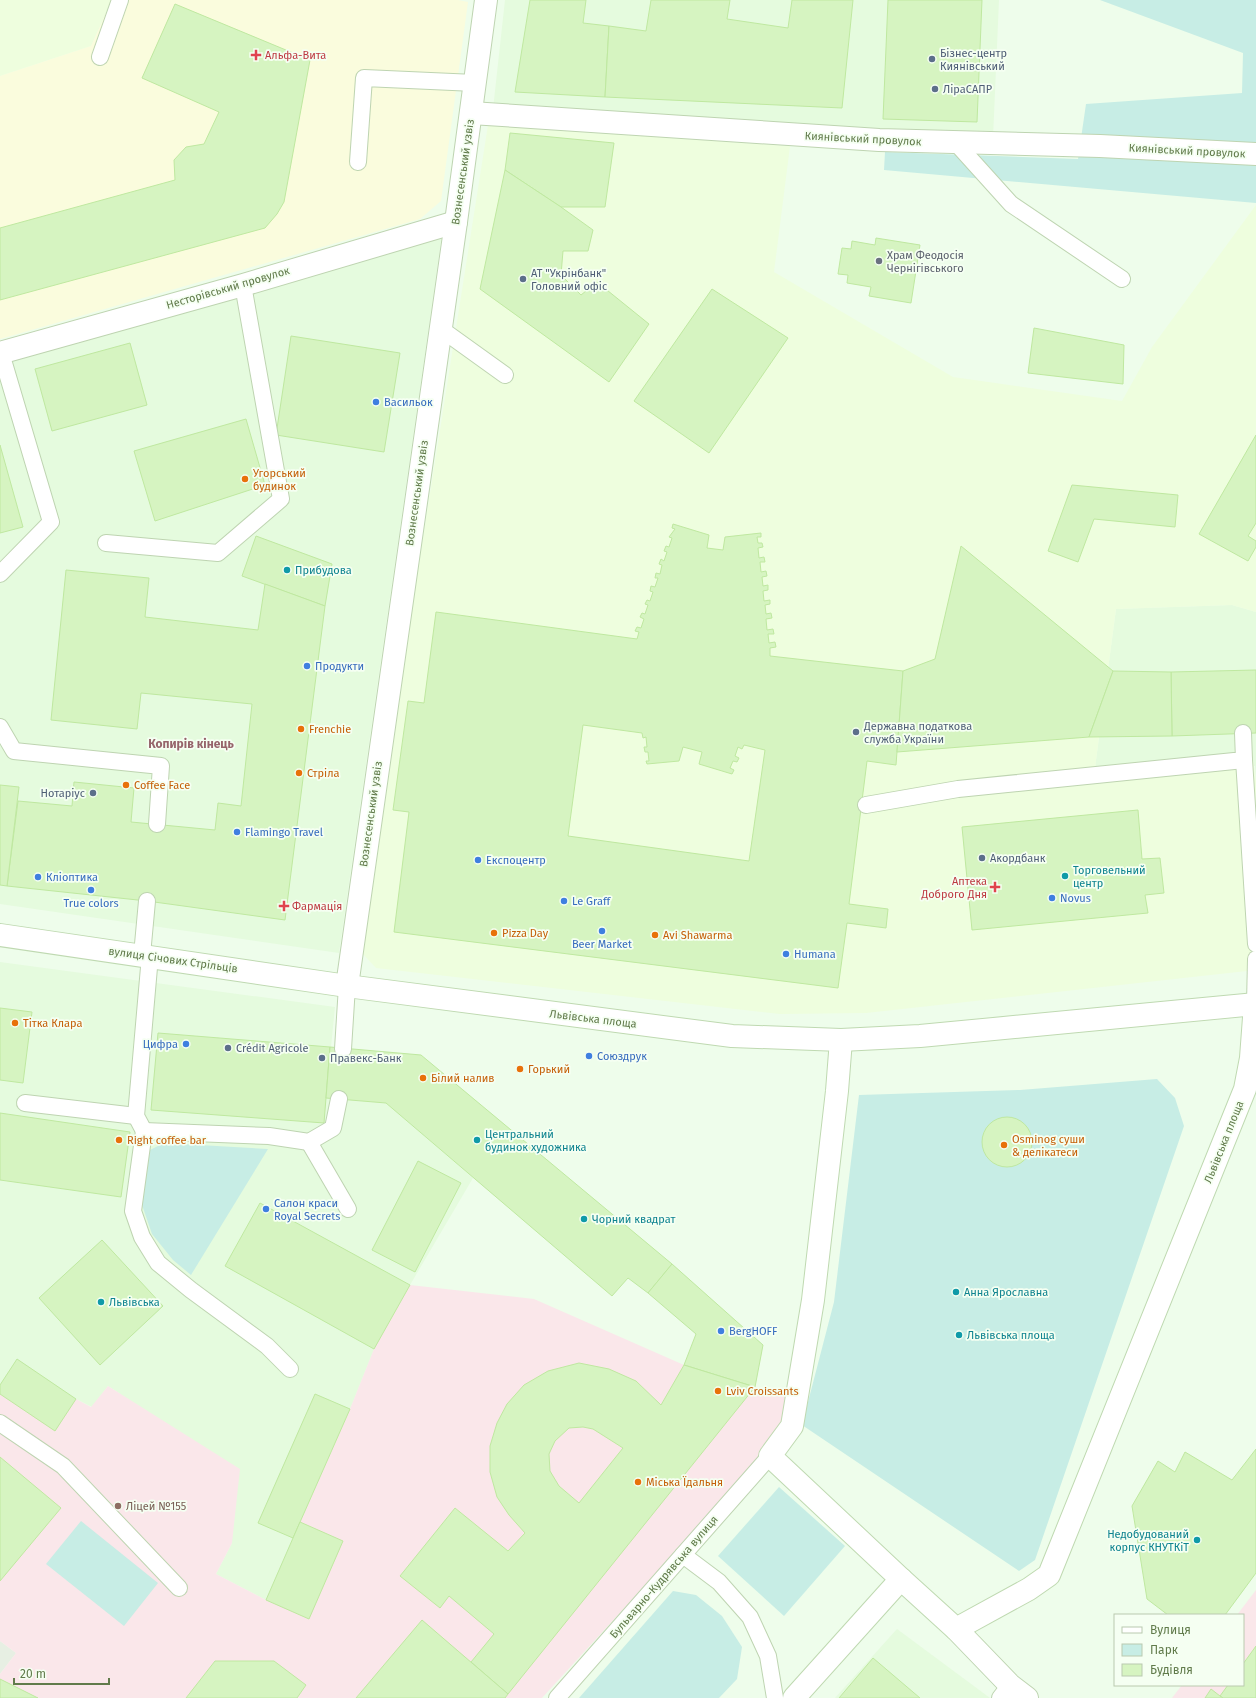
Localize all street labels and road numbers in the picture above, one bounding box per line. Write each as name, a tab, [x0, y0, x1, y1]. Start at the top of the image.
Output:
street label: Вознесенський узвіз	[449, 118, 477, 226]
street label: Киянівський провулок	[804, 129, 922, 149]
street label: Киянівський провулок	[1128, 141, 1246, 161]
street label: Несторівський провулок	[165, 264, 291, 312]
street label: Вознесенський узвіз	[403, 439, 431, 547]
street label: Вознесенський узвіз	[357, 760, 385, 868]
street label: вулиця Січових Стрільців	[107, 944, 239, 976]
street label: Львівська площа	[549, 1007, 637, 1031]
street label: Львівська площа	[1202, 1099, 1246, 1185]
street label: Бульварно-Кудрявська вулиця	[607, 1513, 721, 1641]

